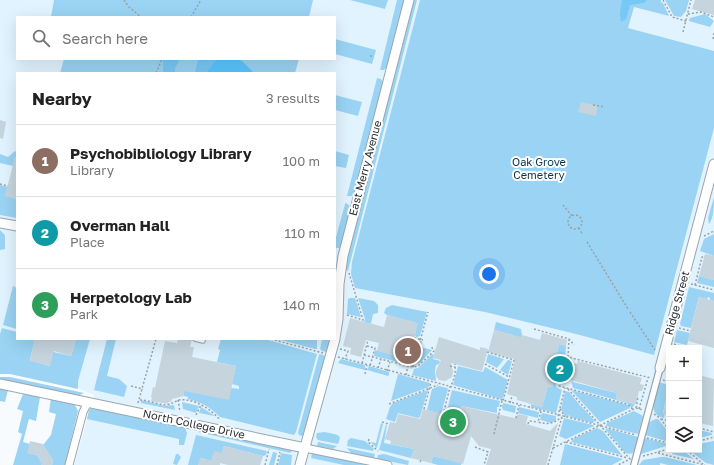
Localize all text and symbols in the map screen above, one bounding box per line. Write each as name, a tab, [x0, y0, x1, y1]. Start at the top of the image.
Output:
search box	[16, 16, 336, 60]
icon: search	[30, 27, 52, 49]
text: Search here	[62, 29, 148, 47]
text: Nearby	[32, 88, 92, 109]
text: 3 results	[266, 90, 320, 106]
street label: East Merry Avenue	[346, 119, 384, 217]
text: Psychobibliology Library	[70, 144, 252, 162]
text: 1	[42, 153, 48, 169]
text: 100 m	[283, 153, 320, 169]
park label: Oak Grove Cemetery	[512, 155, 566, 181]
text: Library	[70, 162, 114, 178]
text: Overman Hall	[70, 216, 170, 234]
text: 2	[41, 225, 49, 241]
text: 110 m	[285, 225, 320, 241]
text: Place	[70, 234, 105, 250]
your location	[479, 264, 499, 284]
street label: Ridge Street	[662, 269, 691, 336]
text: Herpetology Lab	[70, 288, 192, 306]
text: 3	[41, 297, 49, 313]
text: 140 m	[283, 297, 320, 313]
text: Park	[70, 306, 98, 322]
pin: 1	[395, 336, 421, 366]
map controls	[666, 345, 702, 453]
button: +	[666, 345, 702, 381]
pin: 2	[547, 354, 573, 384]
button: −	[666, 381, 702, 417]
street label: North College Drive	[142, 406, 246, 441]
pin: 3	[440, 407, 466, 437]
button: layers	[666, 417, 702, 453]

